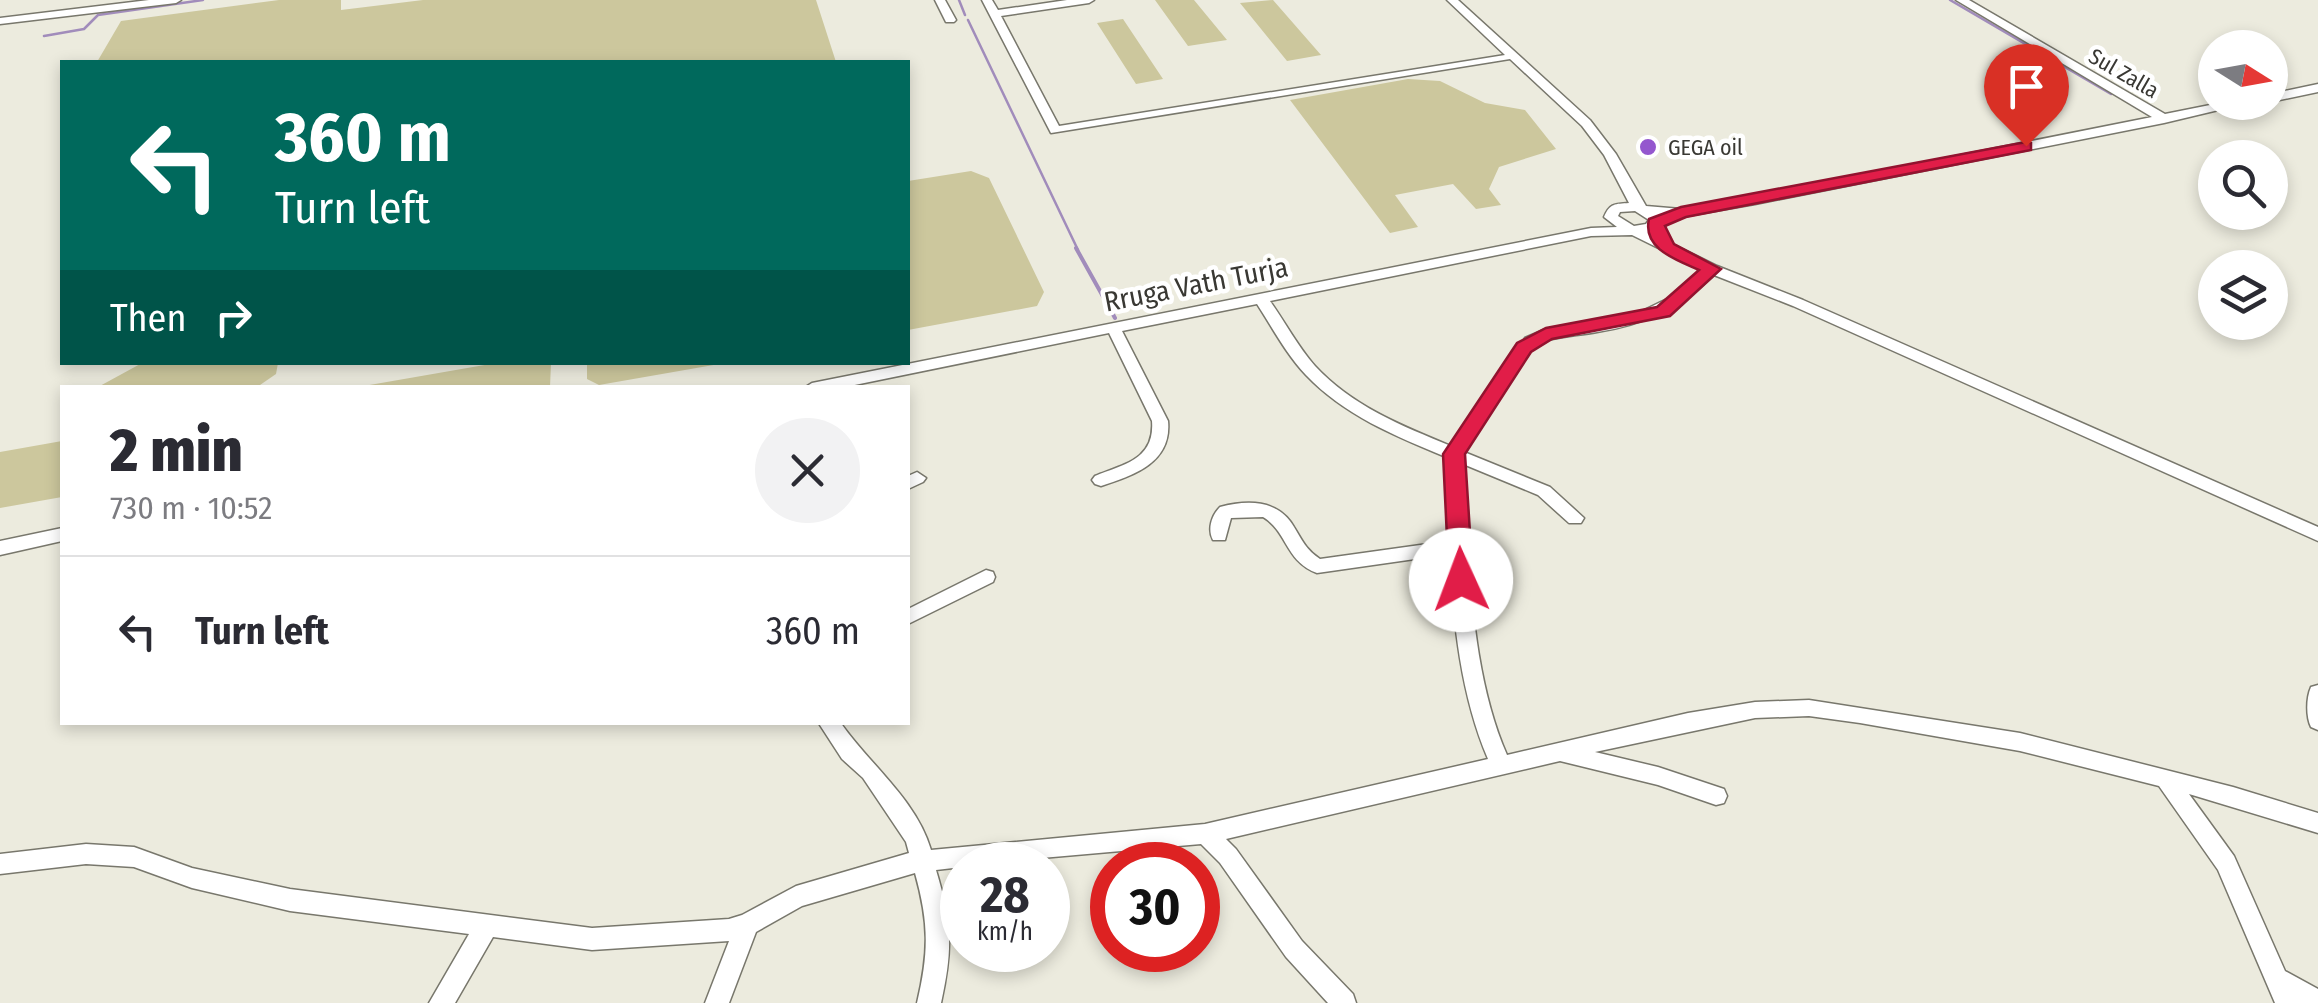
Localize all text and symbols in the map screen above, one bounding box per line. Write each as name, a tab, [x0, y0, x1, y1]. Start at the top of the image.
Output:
north arrow	[2198, 30, 2288, 120]
map controls	[2198, 30, 2288, 340]
street label: Sul Zalla	[2084, 43, 2164, 104]
pin	[1984, 44, 2069, 147]
icon: arrive	[1999, 59, 2054, 114]
text: 360 m	[275, 96, 451, 180]
icon: left	[110, 100, 240, 230]
place label: GEGA oil	[1668, 134, 1743, 161]
marker: GEGA oil	[1637, 136, 1659, 158]
button: search	[2198, 140, 2288, 230]
text: Turn left	[275, 181, 430, 235]
street label: Rruga Vath Turja	[1101, 250, 1291, 319]
button: layers	[2198, 250, 2288, 340]
icon: right	[206, 290, 261, 345]
text: Then	[110, 295, 186, 341]
text: 2 min	[110, 415, 243, 487]
button: close	[755, 418, 860, 523]
text: 730 m · 10:52	[110, 489, 272, 527]
position arrow	[1409, 528, 1513, 632]
icon: left	[110, 604, 165, 659]
text: Turn left	[195, 608, 329, 654]
text: 360 m	[766, 608, 860, 654]
speed limit sign: 30	[1090, 842, 1220, 972]
text: 28	[980, 865, 1030, 925]
text: km/h	[977, 917, 1033, 947]

